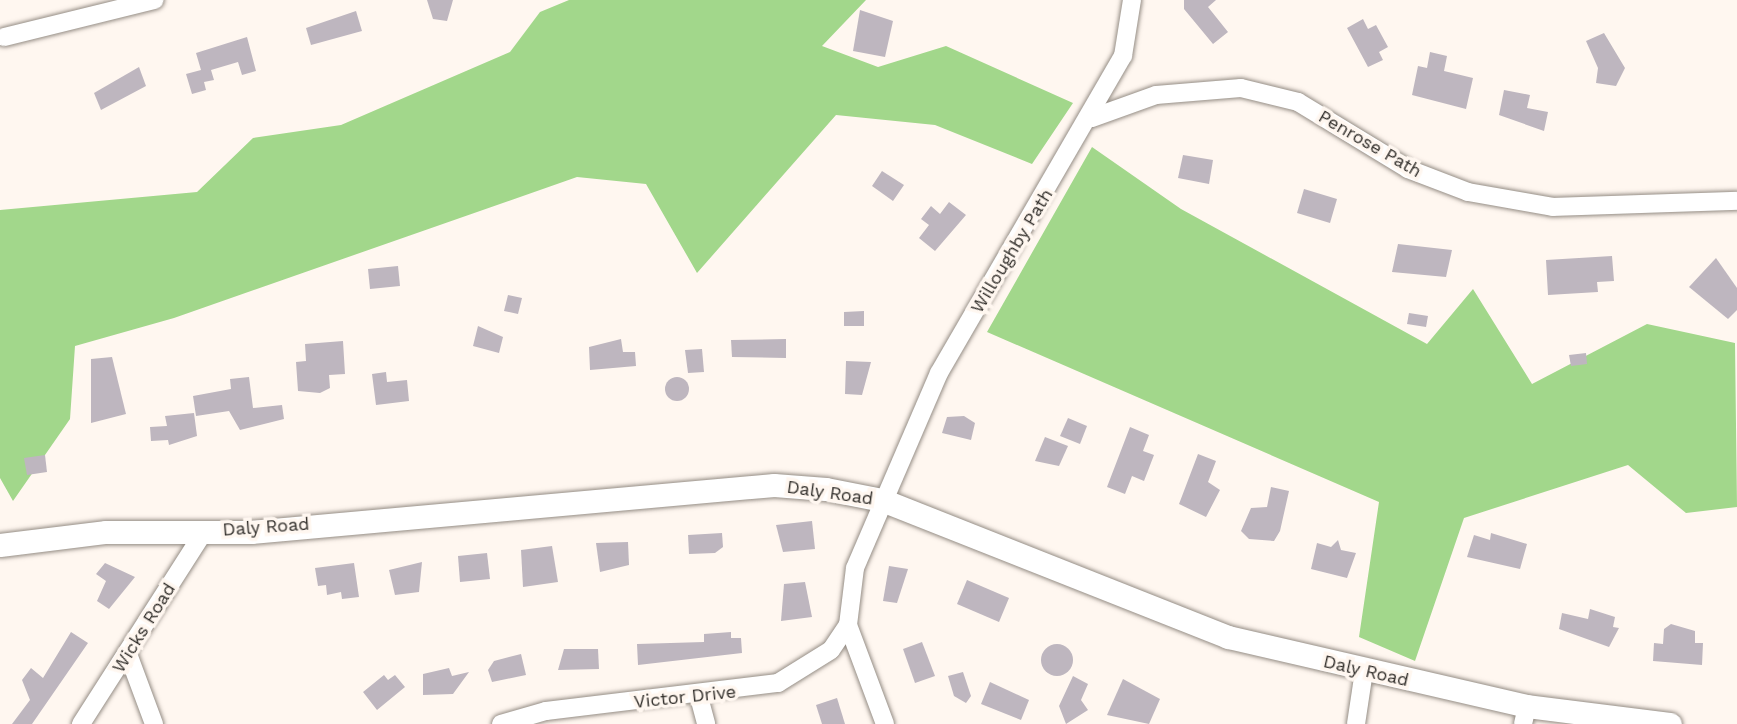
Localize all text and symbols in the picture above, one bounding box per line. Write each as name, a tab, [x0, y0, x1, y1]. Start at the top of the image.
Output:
street label: Penrose Path	[1314, 106, 1426, 182]
street label: Willoughby Path	[966, 185, 1058, 317]
street label: Daly Road	[785, 476, 875, 510]
street label: Daly Road	[222, 513, 310, 541]
street label: Wicks Road	[108, 579, 180, 677]
street label: Daly Road	[1321, 651, 1411, 691]
street label: Victor Drive	[633, 681, 737, 713]

